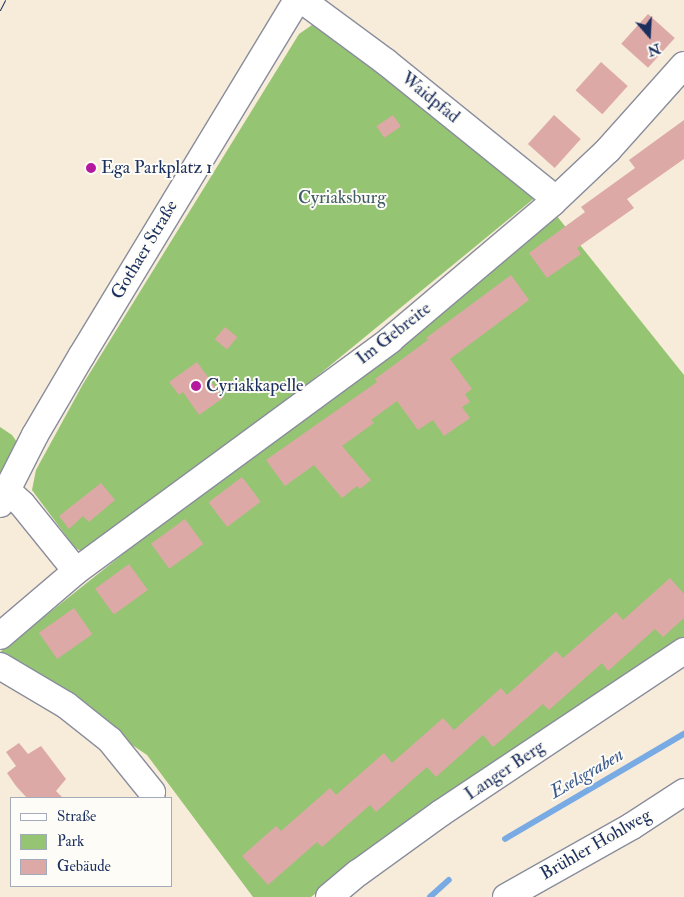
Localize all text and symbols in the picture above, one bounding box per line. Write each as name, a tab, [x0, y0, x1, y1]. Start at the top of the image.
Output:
north arrow	[624, 10, 674, 60]
text: N	[645, 40, 663, 60]
street label: Waidpfad	[396, 68, 464, 128]
place label: Ega Parkplatz 1	[101, 157, 212, 179]
marker: Ega Parkplatz 1	[85, 162, 97, 174]
park label: Cyriaksburg	[298, 187, 386, 209]
street label: Gothaer Straße	[107, 197, 183, 303]
street label: Im Gebreite	[352, 298, 436, 370]
place label: Cyriakkapelle	[206, 375, 304, 397]
marker: Cyriakkapelle	[190, 380, 202, 392]
street label: Langer Berg	[461, 736, 549, 806]
water label: Eselsgraben	[546, 744, 628, 804]
legend	[10, 797, 172, 887]
street label: Brühler Hohlweg	[537, 805, 655, 885]
text: Straße	[57, 807, 96, 826]
text: Park	[57, 832, 84, 851]
text: Gebäude	[57, 857, 111, 876]

